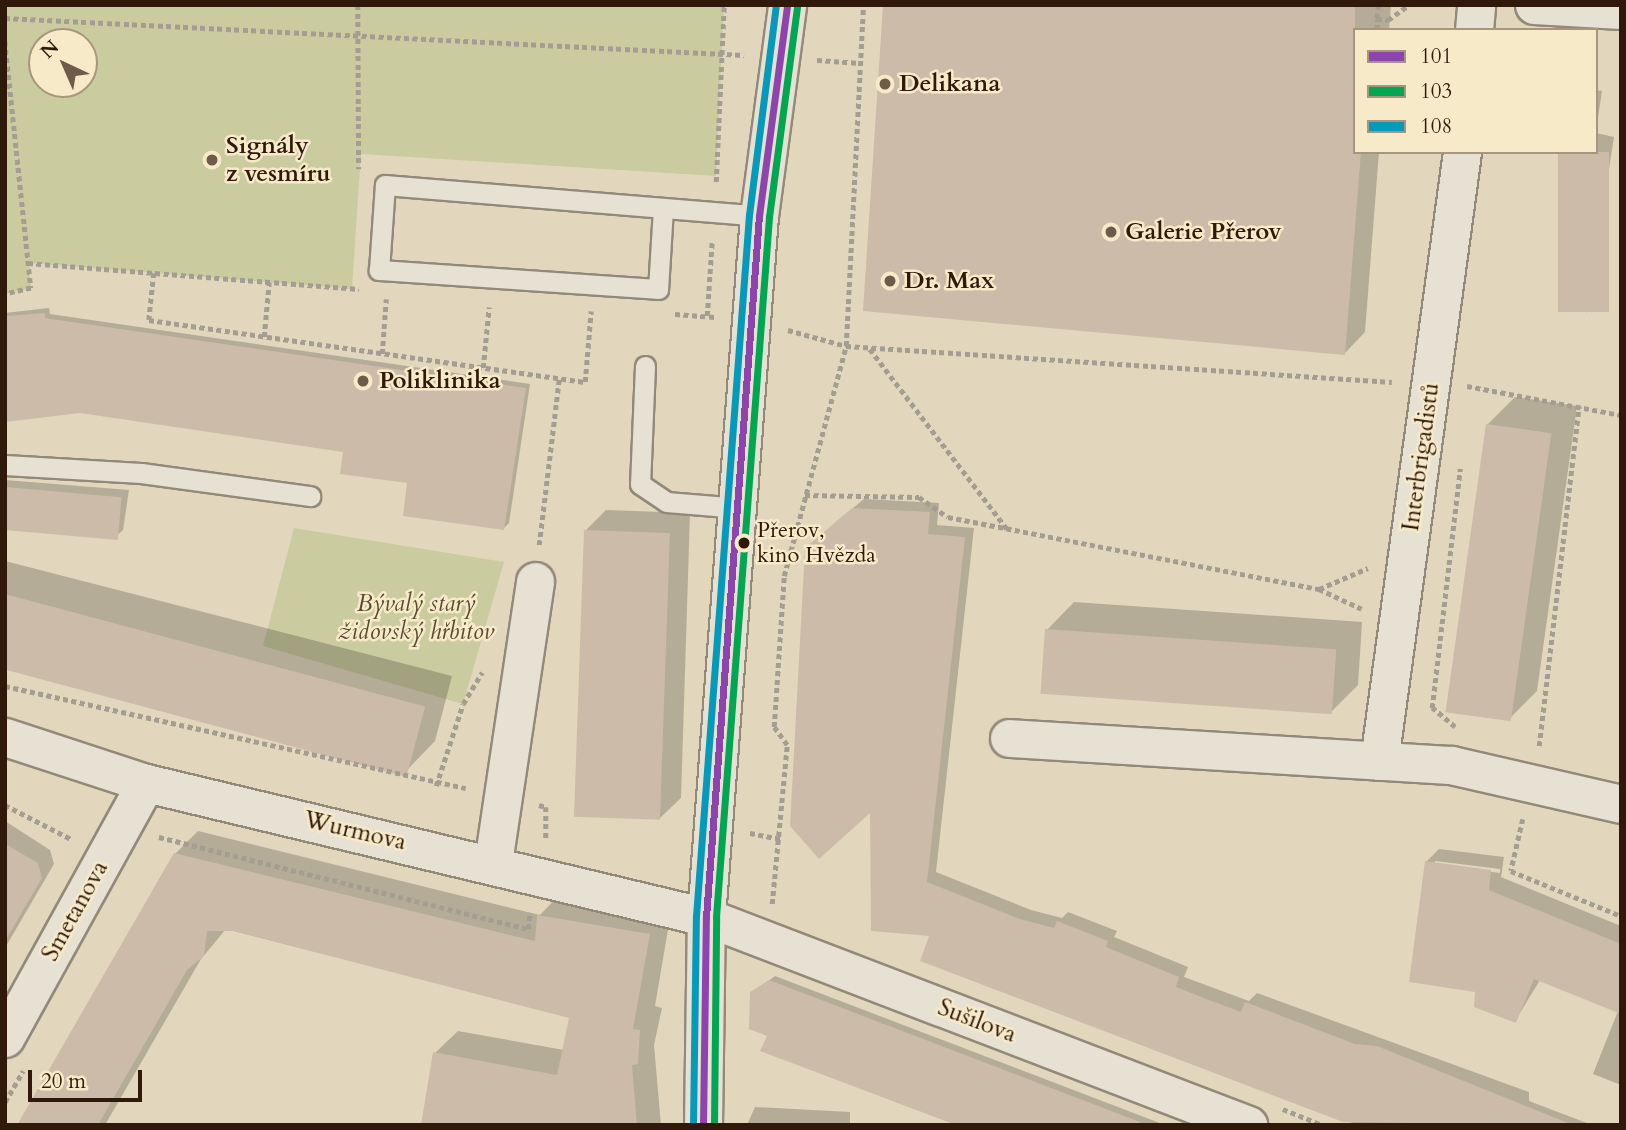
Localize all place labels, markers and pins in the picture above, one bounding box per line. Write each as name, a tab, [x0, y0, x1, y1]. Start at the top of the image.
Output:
place label: Delikana	[899, 70, 1000, 98]
marker: Delikana	[877, 76, 893, 92]
place label: Signály z vesmíru	[226, 132, 331, 188]
marker: Signály z vesmíru	[204, 152, 220, 168]
place label: Galerie Přerov	[1125, 218, 1282, 246]
marker: Galerie Přerov	[1103, 224, 1119, 240]
place label: Dr. Max	[904, 267, 994, 295]
marker: Dr. Max	[882, 273, 898, 289]
place label: Poliklinika	[379, 367, 501, 395]
marker: Poliklinika	[353, 371, 373, 391]
place label: Přerov, kino Hvězda	[757, 517, 876, 568]
marker: Přerov, kino Hvězda	[737, 536, 751, 550]

